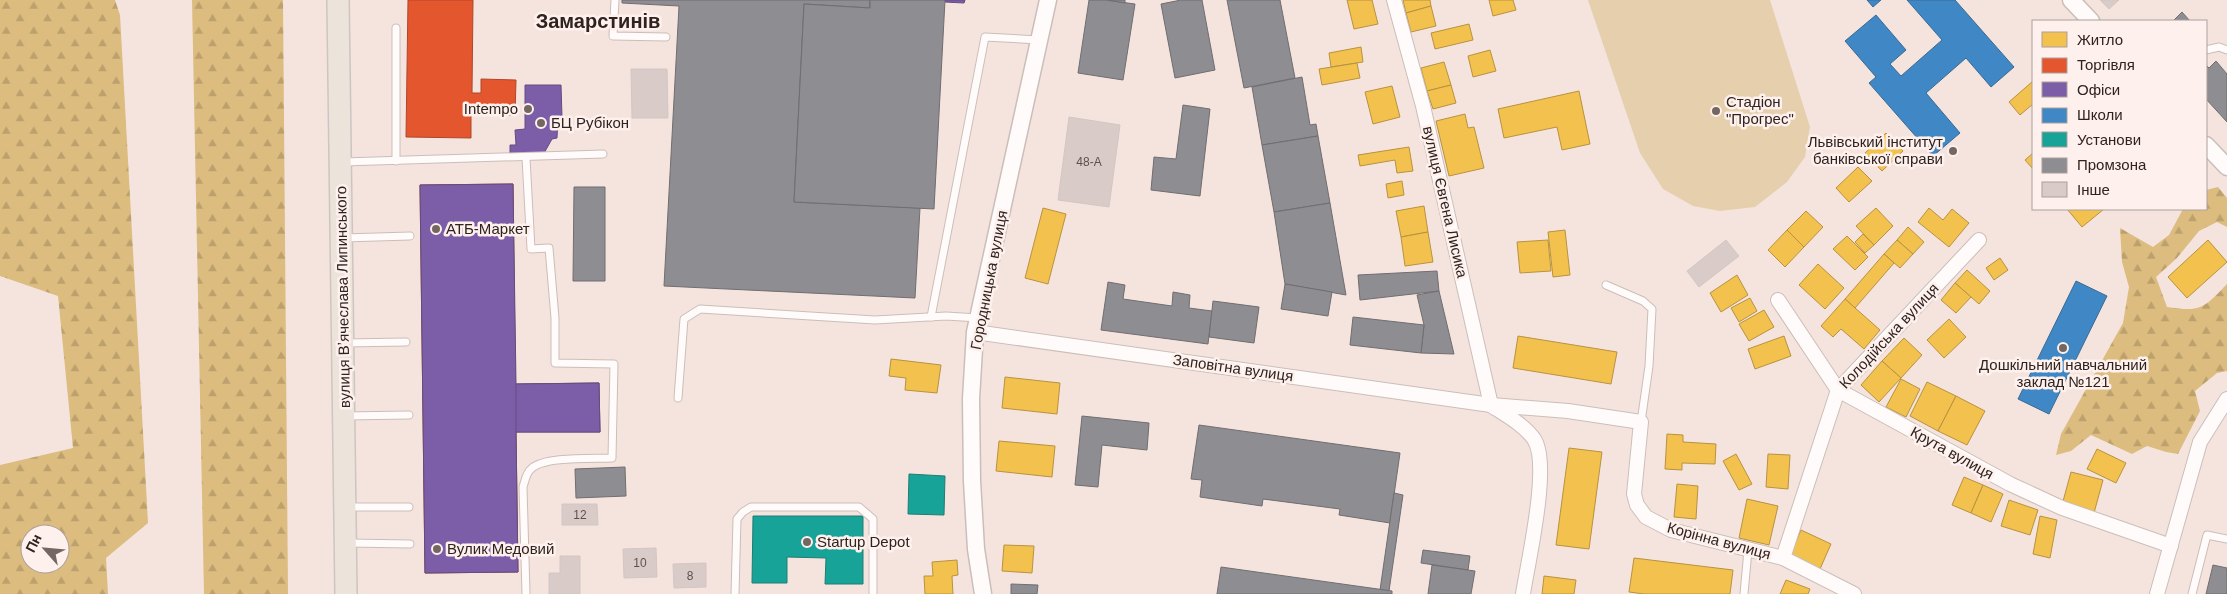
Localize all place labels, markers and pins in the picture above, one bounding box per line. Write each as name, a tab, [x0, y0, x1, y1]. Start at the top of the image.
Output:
place label: Стадіон "Прогрес"	[1726, 93, 1794, 127]
place label: Intempo	[464, 100, 518, 117]
marker: Intempo	[522, 103, 534, 115]
marker: Стадіон "Прогрес"	[1710, 105, 1722, 117]
place label: БЦ Рубікон	[551, 114, 629, 131]
marker: БЦ Рубікон	[535, 117, 547, 129]
place label: Львівський інститут банківської справи	[1808, 133, 1943, 167]
marker: Львівський інститут банківської справи	[1947, 145, 1959, 157]
place label: АТБ-Маркет	[446, 220, 530, 237]
marker: АТБ-Маркет	[430, 223, 442, 235]
marker: Дошкільний навчальний заклад №121	[2057, 342, 2069, 354]
place label: Дошкільний навчальний заклад №121	[1979, 356, 2147, 390]
place label: Startup Depot	[817, 533, 910, 550]
marker: Startup Depot	[801, 536, 813, 548]
place label: Вулик Медовий	[447, 540, 554, 557]
marker: Вулик Медовий	[431, 543, 443, 555]

